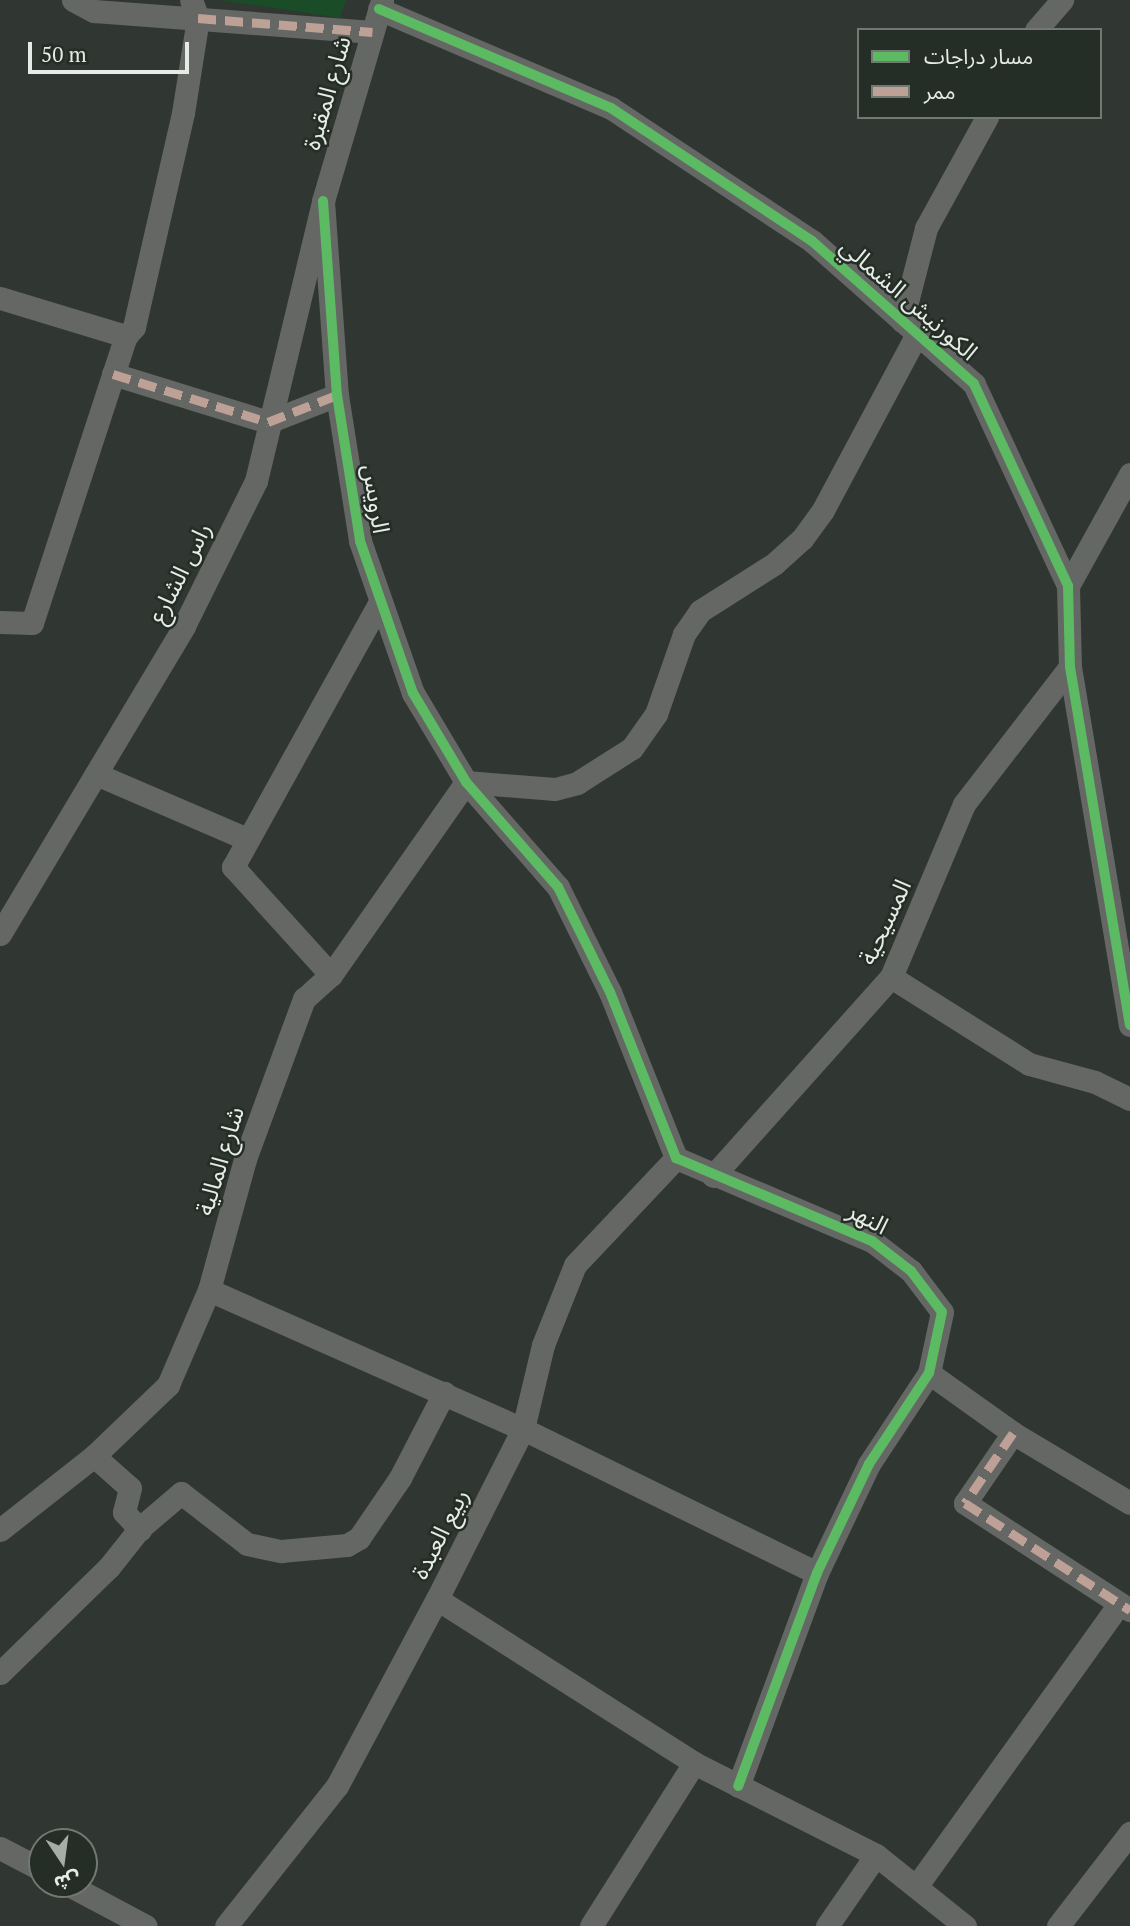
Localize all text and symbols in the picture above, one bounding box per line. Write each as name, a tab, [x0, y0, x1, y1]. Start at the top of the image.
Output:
scale bar	[32, 28, 192, 72]
legend	[857, 28, 1102, 119]
street label: شارع المقبرة	[297, 33, 357, 153]
text: 50 m	[41, 40, 87, 68]
text: مسار دراجات	[924, 42, 1033, 70]
text: ممر	[924, 77, 955, 105]
street label: الكورنيش الشمالي	[835, 232, 983, 366]
street label: الرويس	[356, 462, 396, 536]
street label: راس الشارع	[142, 518, 218, 628]
street label: المسيحية	[853, 875, 917, 969]
street label: شارع المالية	[190, 1103, 250, 1219]
street label: النهر	[843, 1195, 893, 1241]
street label: ربيع العبدة	[405, 1484, 475, 1584]
north arrow	[28, 1828, 98, 1898]
text: ش	[52, 1867, 83, 1897]

